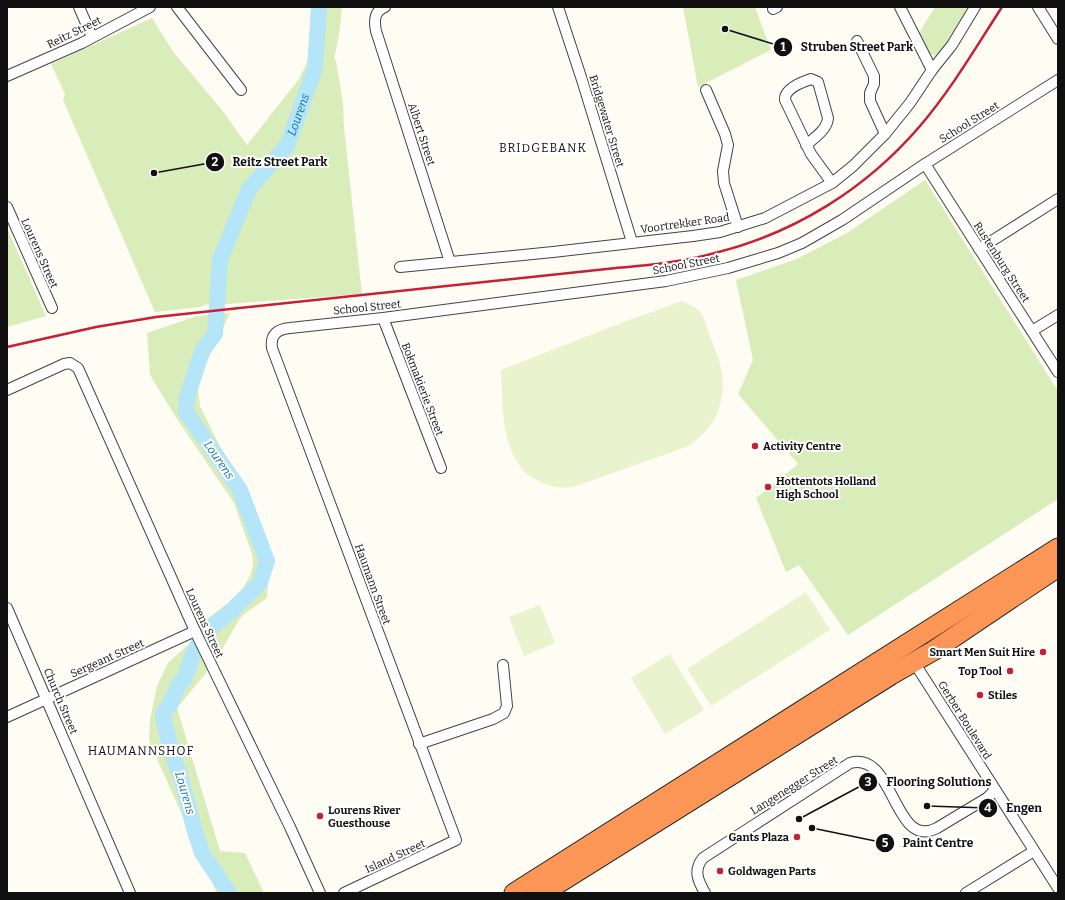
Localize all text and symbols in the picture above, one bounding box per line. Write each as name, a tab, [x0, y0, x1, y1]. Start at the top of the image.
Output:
street label: Reitz Street	[45, 14, 104, 51]
callout: Struben Street Park	[773, 35, 921, 59]
text: 1	[780, 40, 786, 54]
text: Struben Street Park	[801, 40, 914, 54]
street label: Bridgewater Street	[586, 73, 627, 169]
water label: Lourens	[284, 91, 312, 138]
street label: School Street	[937, 99, 1001, 146]
street label: Albert Street	[405, 101, 438, 167]
district label: BRIDGEBANK	[499, 141, 587, 155]
callout: Reitz Street Park	[205, 150, 335, 174]
text: 2	[212, 155, 219, 169]
text: Reitz Street Park	[233, 155, 328, 169]
street label: Voortrekker Road	[640, 211, 731, 236]
street label: Lourens Street	[18, 216, 61, 290]
street label: Rustenburg Street	[971, 220, 1032, 305]
street label: School Street	[652, 252, 721, 277]
street label: School Street	[333, 297, 401, 318]
street label: Bokmakierie Street	[399, 341, 446, 437]
water label: Lourens	[201, 438, 237, 482]
place label: Activity Centre	[763, 440, 841, 453]
marker: Activity Centre	[750, 441, 760, 451]
place label: Hottentots Holland High School	[776, 475, 877, 501]
marker: Hottentots Holland High School	[763, 482, 773, 492]
street label: Haumann Street	[352, 542, 393, 626]
street label: Lourens Street	[183, 586, 226, 660]
street label: Sergeant Street	[68, 636, 146, 681]
place label: Smart Men Suit Hire	[929, 646, 1035, 659]
marker: Smart Men Suit Hire	[1038, 647, 1048, 657]
place label: Top Tool	[958, 665, 1003, 678]
street label: Church Street	[41, 666, 80, 736]
marker: Top Tool	[1005, 666, 1015, 676]
street label: Gerber Boulevard	[935, 679, 994, 762]
place label: Stiles	[988, 689, 1018, 702]
marker: Stiles	[975, 690, 985, 700]
district label: HAUMANNSHOF	[88, 744, 194, 758]
street label: Langenegger Street	[748, 753, 840, 818]
water label: Lourens	[172, 770, 198, 816]
callout: Flooring Solutions	[858, 770, 999, 794]
text: 3	[865, 775, 872, 789]
text: Flooring Solutions	[887, 775, 992, 789]
callout: Engen	[978, 796, 1050, 820]
text: 4	[984, 801, 992, 815]
text: Engen	[1006, 801, 1042, 815]
place label: Lourens River Guesthouse	[328, 804, 401, 830]
marker: Lourens River Guesthouse	[315, 811, 325, 821]
place label: Gants Plaza	[728, 831, 790, 844]
callout: Paint Centre	[875, 831, 981, 855]
marker: Gants Plaza	[792, 832, 802, 842]
text: 5	[882, 836, 889, 850]
text: Paint Centre	[903, 836, 974, 850]
street label: Island Street	[363, 837, 427, 876]
place label: Goldwagen Parts	[728, 865, 817, 878]
marker: Goldwagen Parts	[715, 866, 725, 876]

